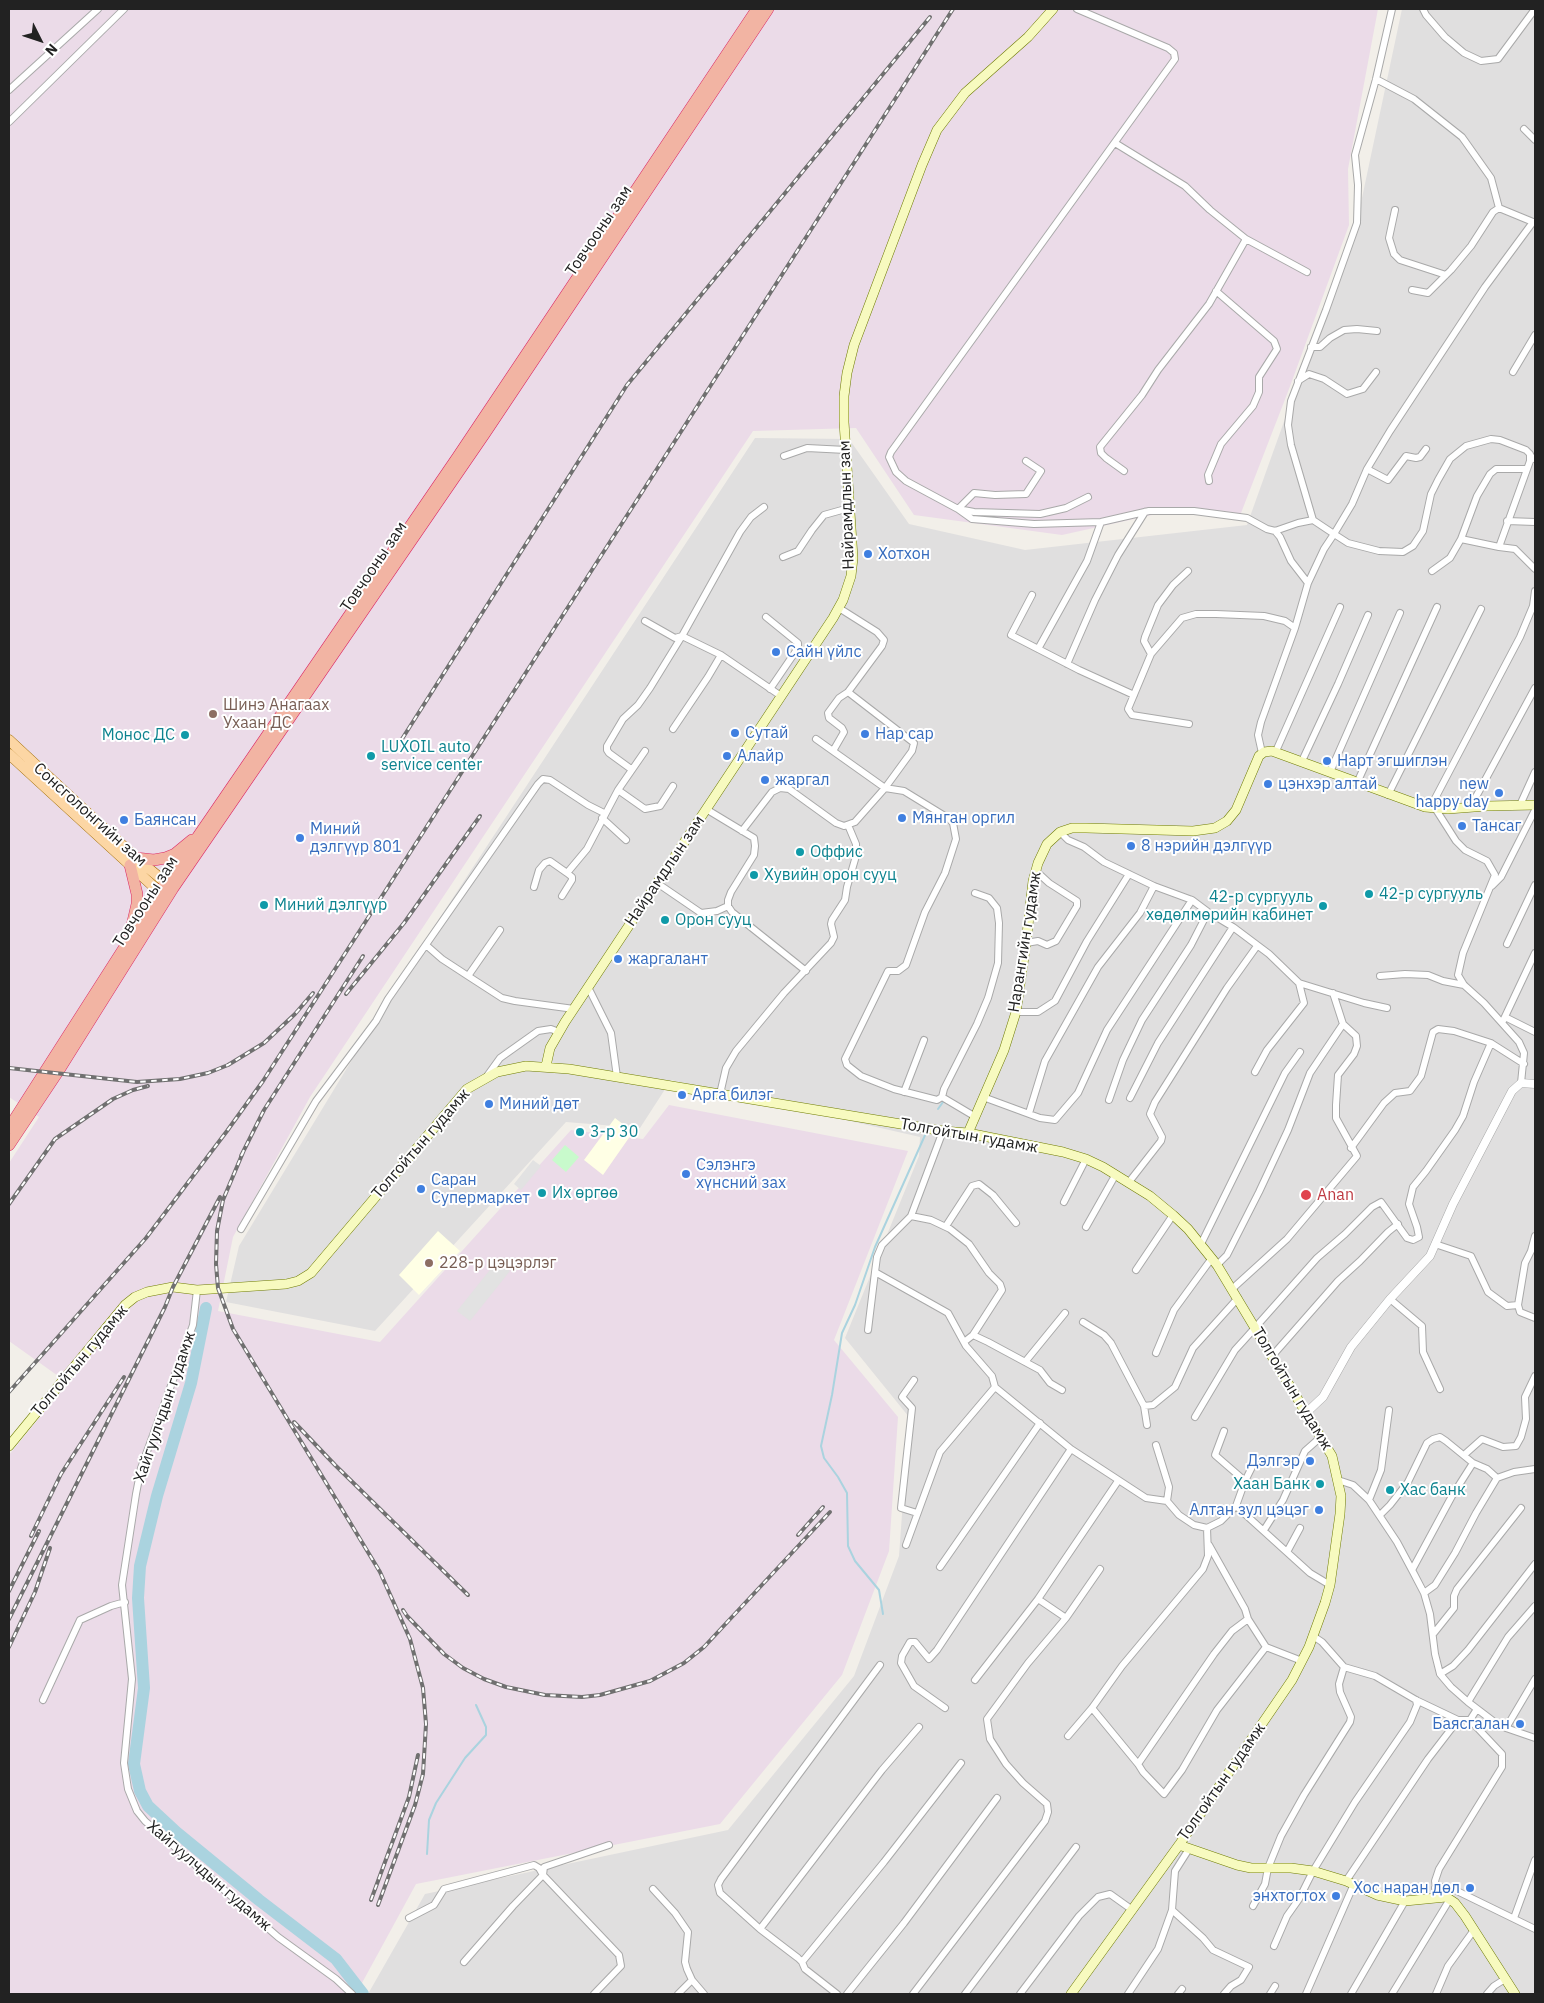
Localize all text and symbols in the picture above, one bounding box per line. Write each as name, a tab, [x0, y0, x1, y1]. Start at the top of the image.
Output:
north arrow	[15, 15, 65, 65]
text: N	[41, 40, 61, 60]
street label: Товчооны зам	[562, 182, 636, 280]
street label: Найрамдлын зам	[835, 440, 859, 570]
street label: Товчооны зам	[337, 518, 411, 616]
place label: Хотхон	[878, 544, 930, 564]
marker: Хотхон	[862, 548, 874, 560]
place label: Сайн үйлс	[786, 642, 861, 662]
marker: Сайн үйлс	[770, 646, 782, 658]
place label: Шинэ Анагаах Ухаан ДС	[223, 695, 329, 733]
marker: Шинэ Анагаах Ухаан ДС	[207, 708, 219, 720]
place label: Сутай	[745, 723, 788, 743]
place label: Нар сар	[875, 724, 934, 744]
place label: Монос ДС	[102, 725, 175, 745]
marker: Сутай	[729, 727, 741, 739]
marker: Нар сар	[859, 728, 871, 740]
marker: Монос ДС	[179, 729, 191, 741]
place label: LUXOIL auto service center	[381, 737, 482, 775]
place label: Алайр	[737, 746, 784, 766]
marker: LUXOIL auto service center	[365, 750, 377, 762]
marker: Алайр	[721, 750, 733, 762]
place label: Нарт эгшиглэн	[1337, 751, 1448, 771]
marker: Нарт эгшиглэн	[1321, 755, 1333, 767]
street label: Сонсголонгийн зам	[29, 759, 151, 871]
place label: жаргал	[775, 770, 829, 790]
marker: жаргал	[759, 774, 771, 786]
place label: цэнхэр алтай	[1278, 774, 1377, 794]
place label: new happy day	[1415, 774, 1489, 812]
marker: цэнхэр алтай	[1262, 778, 1274, 790]
marker: new happy day	[1493, 787, 1505, 799]
place label: Мянган оргил	[912, 808, 1015, 828]
place label: Баянсан	[134, 810, 197, 830]
street label: Найрамдлын зам	[621, 812, 709, 930]
marker: Мянган оргил	[896, 812, 908, 824]
marker: Баянсан	[118, 814, 130, 826]
place label: Тансаг	[1472, 816, 1522, 836]
place label: Миний дэлгүүр 801	[310, 819, 401, 857]
marker: Тансаг	[1456, 820, 1468, 832]
marker: Миний дэлгүүр 801	[294, 832, 306, 844]
place label: 8 нэрийн дэлгүүр	[1141, 836, 1272, 856]
marker: 8 нэрийн дэлгүүр	[1125, 840, 1137, 852]
place label: Оффис	[810, 842, 863, 862]
marker: Оффис	[794, 846, 806, 858]
street label: Товчооны зам	[109, 853, 183, 951]
place label: Хувийн орон сууц	[764, 865, 897, 885]
marker: Хувийн орон сууц	[748, 869, 760, 881]
street label: Нарангийн гудамж	[1004, 870, 1046, 1014]
place label: 42-p сургууль	[1379, 884, 1483, 904]
place label: 42-p сургууль хөдөлмөрийн кабинет	[1146, 887, 1313, 925]
marker: 42-p сургууль	[1363, 888, 1375, 900]
place label: Миний дэлгүүр	[274, 895, 387, 915]
marker: Миний дэлгүүр	[258, 899, 270, 911]
marker: 42-p сургууль хөдөлмөрийн кабинет	[1317, 900, 1329, 912]
place label: Орон сууц	[675, 910, 751, 930]
marker: Орон сууц	[659, 914, 671, 926]
place label: жаргалант	[628, 949, 708, 969]
marker: жаргалант	[612, 953, 624, 965]
street label: Толгойтын гудамж	[368, 1085, 474, 1203]
place label: Арга билэг	[692, 1085, 773, 1105]
marker: Арга билэг	[676, 1089, 688, 1101]
place label: Миний дөт	[499, 1094, 579, 1114]
marker: Миний дөт	[483, 1098, 495, 1110]
street label: Толгойтын гудамж	[899, 1114, 1039, 1158]
place label: 3-р 30	[590, 1122, 638, 1142]
marker: 3-р 30	[574, 1126, 586, 1138]
place label: Сэлэнгэ хүнсний зах	[696, 1155, 786, 1193]
marker: Сэлэнгэ хүнсний зах	[680, 1168, 692, 1180]
place label: Саран Супермаркет	[431, 1170, 530, 1208]
marker: Саран Супермаркет	[415, 1183, 427, 1195]
place label: Их өргөө	[552, 1183, 618, 1203]
place label: Anan	[1317, 1185, 1354, 1205]
marker: Их өргөө	[536, 1187, 548, 1199]
marker: Anan	[1299, 1188, 1313, 1202]
place label: 228-р цэцэрлэг	[439, 1253, 556, 1273]
marker: 228-р цэцэрлэг	[423, 1257, 435, 1269]
street label: Толгойтын гудамж	[28, 1301, 132, 1421]
street label: Толгойтын гудамж	[1248, 1324, 1336, 1454]
street label: Хайгуулчдын гудамж	[130, 1329, 200, 1485]
place label: Дэлгэр	[1247, 1451, 1300, 1471]
marker: Дэлгэр	[1304, 1455, 1316, 1467]
place label: Хаан Банк	[1233, 1474, 1310, 1494]
marker: Хаан Банк	[1314, 1478, 1326, 1490]
place label: Хас банк	[1400, 1480, 1466, 1500]
marker: Хас банк	[1384, 1484, 1396, 1496]
place label: Алтан зул цэцэг	[1189, 1500, 1309, 1520]
marker: Алтан зул цэцэг	[1313, 1504, 1325, 1516]
place label: Баясгалан	[1432, 1714, 1510, 1734]
marker: Баясгалан	[1514, 1718, 1526, 1730]
street label: Толгойтын гудамж	[1174, 1719, 1270, 1845]
street label: Хайгуулчдын гудамж	[143, 1817, 275, 1935]
place label: Хос наран дөл	[1353, 1878, 1460, 1898]
marker: Хос наран дөл	[1464, 1882, 1476, 1894]
place label: энхтогтох	[1253, 1886, 1326, 1906]
marker: энхтогтох	[1330, 1890, 1342, 1902]

